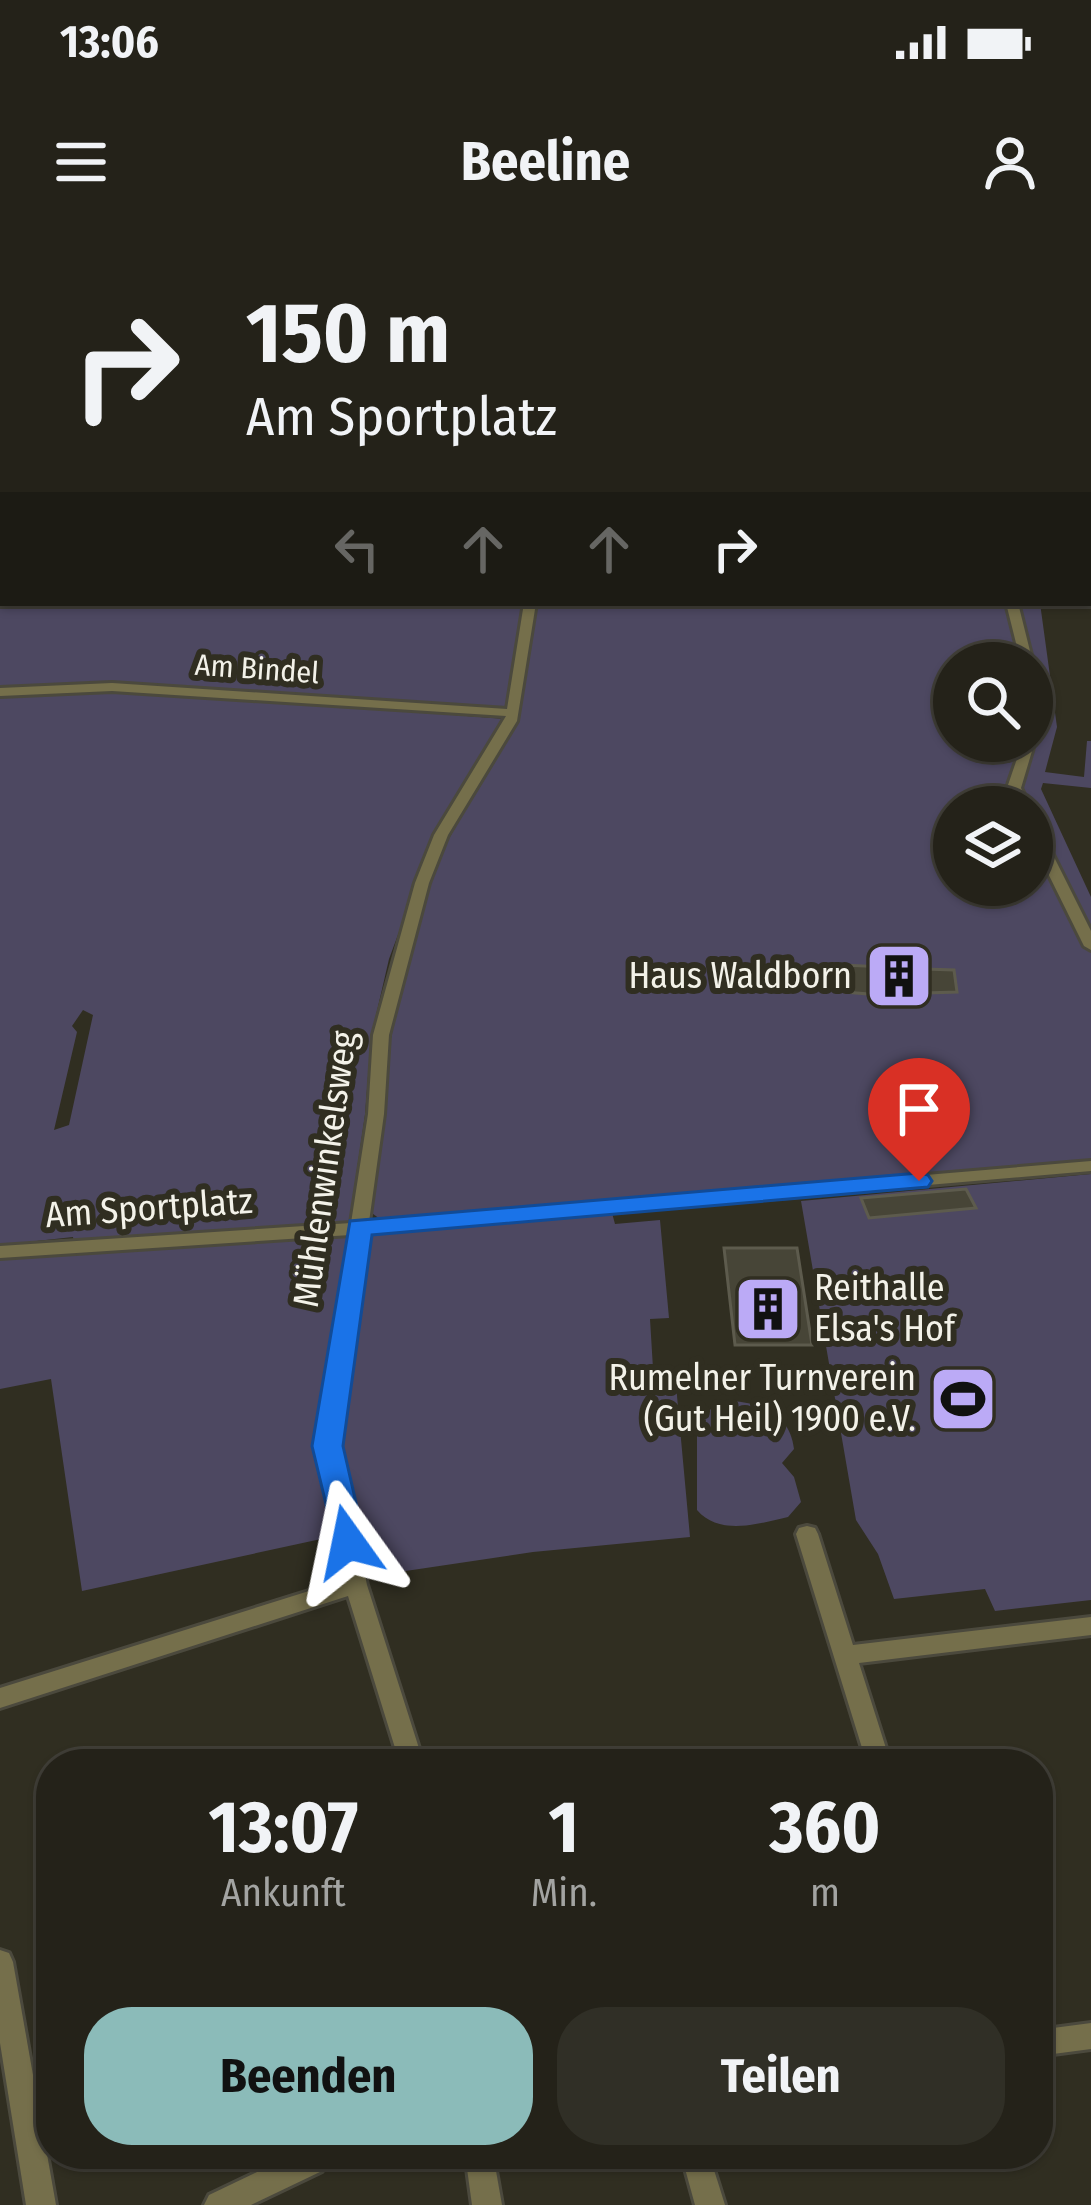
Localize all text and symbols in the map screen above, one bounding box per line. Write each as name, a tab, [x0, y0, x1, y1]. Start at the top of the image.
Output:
text: 13:06	[60, 15, 159, 69]
icon: menu	[48, 129, 114, 195]
icon: person	[977, 129, 1043, 195]
text: Beeline	[461, 130, 630, 194]
text: 150 m	[246, 283, 450, 384]
icon: right	[48, 288, 204, 444]
text: Am Sportplatz	[246, 385, 557, 449]
icon: left	[324, 516, 390, 582]
icon: ahead	[450, 516, 516, 582]
icon: ahead	[576, 516, 642, 582]
icon: right	[702, 516, 768, 582]
map controls	[933, 642, 1053, 906]
button: search	[933, 642, 1053, 762]
street label: Am Bindel	[194, 647, 320, 691]
button: layers	[933, 786, 1053, 906]
building icon: Haus Waldborn	[864, 941, 934, 1011]
place label: Haus Waldborn	[628, 954, 852, 998]
street label: Mühlenwinkelsweg	[284, 1028, 366, 1310]
pin	[868, 1058, 970, 1181]
icon: arrive	[886, 1076, 952, 1142]
street label: Am Sportplatz	[44, 1179, 254, 1237]
place label: Reithalle Elsa's Hof	[814, 1266, 958, 1351]
building icon: Reithalle Elsa's Hof	[733, 1274, 803, 1344]
place label: Rumelner Turnverein (Gut Heil) 1900 e.V.	[608, 1356, 916, 1441]
sports icon: Rumelner Turnverein (Gut Heil) 1900 e.V.	[928, 1364, 998, 1434]
position arrow	[285, 1479, 411, 1605]
text: 13:07	[208, 1785, 358, 1871]
text: 1	[549, 1785, 579, 1871]
text: 360	[770, 1785, 881, 1871]
text: Ankunft	[221, 1870, 346, 1916]
text: Min.	[531, 1870, 597, 1916]
text: m	[810, 1870, 840, 1916]
button: Beenden	[84, 2007, 533, 2145]
button: Teilen	[557, 2007, 1005, 2145]

